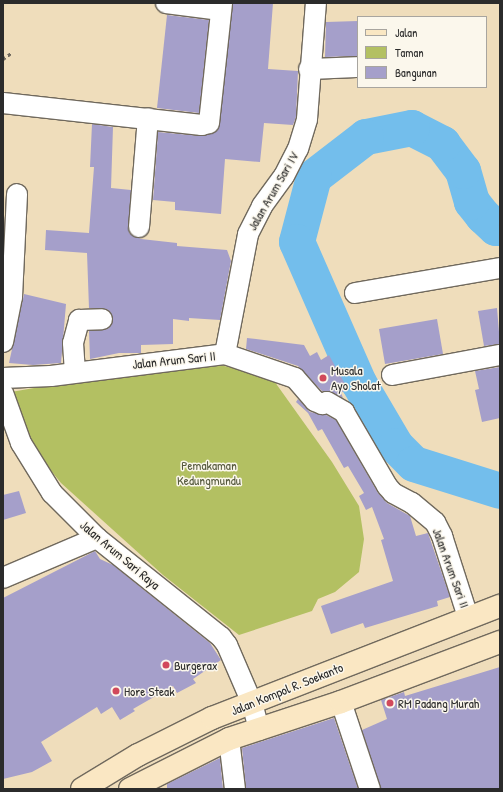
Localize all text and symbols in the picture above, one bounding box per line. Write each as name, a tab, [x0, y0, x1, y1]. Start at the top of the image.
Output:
legend	[357, 16, 487, 88]
text: Jalan	[395, 24, 417, 41]
text: Taman	[395, 44, 424, 61]
text: Bangunan	[395, 64, 437, 81]
street label: Jalan Arum Sari IV	[244, 149, 302, 233]
street label: Jalan Arum Sari II	[132, 348, 216, 372]
place label: Musala Ayo Sholat	[331, 363, 381, 394]
marker: Musala Ayo Sholat	[318, 373, 328, 383]
park label: Pemakaman Kedungmundu	[177, 458, 241, 489]
street label: Jalan Arum Sari Raya	[77, 517, 163, 593]
street label: Jalan Arum Sari II	[429, 526, 473, 610]
place label: Burgerax	[174, 657, 218, 673]
street label: Jalan Kompol R. Soekanto	[229, 659, 345, 719]
marker: Burgerax	[161, 660, 171, 670]
place label: Hore Steak	[124, 683, 175, 699]
marker: Hore Steak	[111, 686, 121, 696]
place label: RM Padang Murah	[398, 695, 479, 711]
marker: RM Padang Murah	[385, 698, 395, 708]

